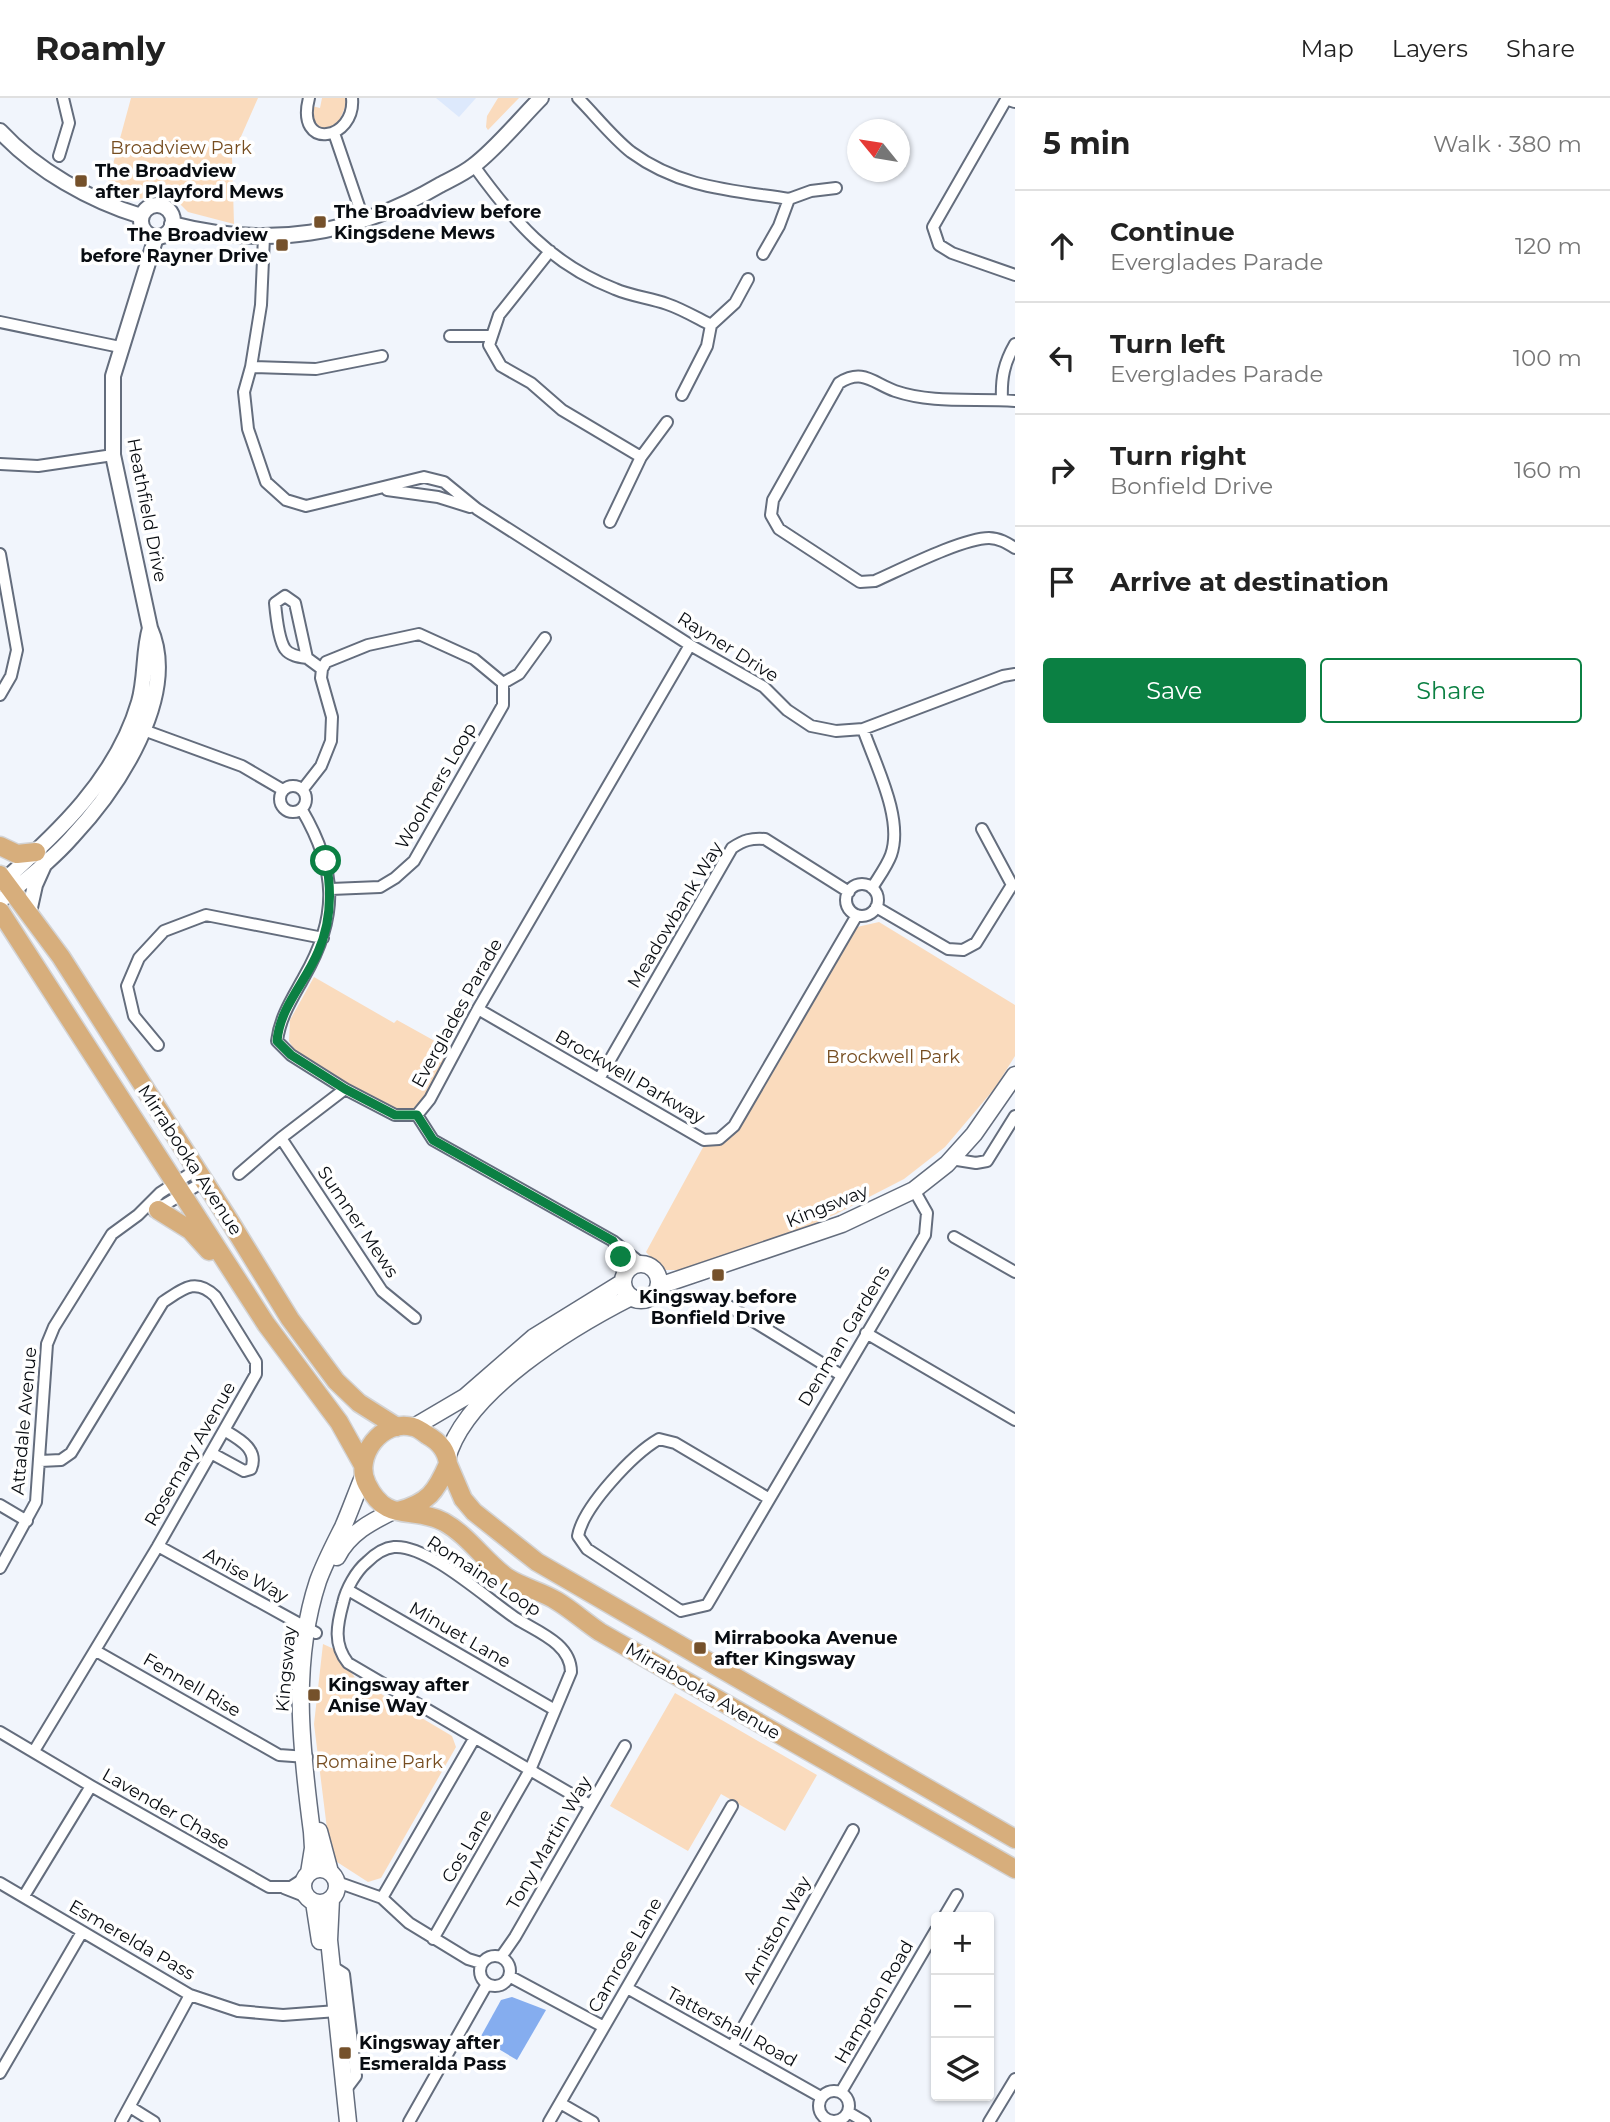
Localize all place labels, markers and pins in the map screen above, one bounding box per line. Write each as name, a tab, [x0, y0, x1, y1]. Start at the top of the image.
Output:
place label: The Broadview after Playford Mews	[95, 160, 284, 203]
marker: The Broadview after Playford Mews	[73, 173, 89, 189]
place label: The Broadview before Kingsdene Mews	[334, 201, 541, 244]
marker: The Broadview before Kingsdene Mews	[312, 214, 328, 230]
place label: The Broadview before Rayner Drive	[80, 224, 268, 267]
marker: The Broadview before Rayner Drive	[274, 237, 290, 253]
marker: Kingsway before Bonfield Drive	[710, 1267, 726, 1283]
place label: Kingsway before Bonfield Drive	[639, 1286, 797, 1329]
place label: Mirrabooka Avenue after Kingsway	[714, 1627, 898, 1670]
marker: Mirrabooka Avenue after Kingsway	[692, 1640, 708, 1656]
place label: Kingsway after Anise Way	[327, 1674, 469, 1717]
marker: Kingsway after Anise Way	[306, 1687, 322, 1703]
place label: Kingsway after Esmeralda Pass	[359, 2032, 507, 2075]
marker: Kingsway after Esmeralda Pass	[337, 2045, 353, 2061]

